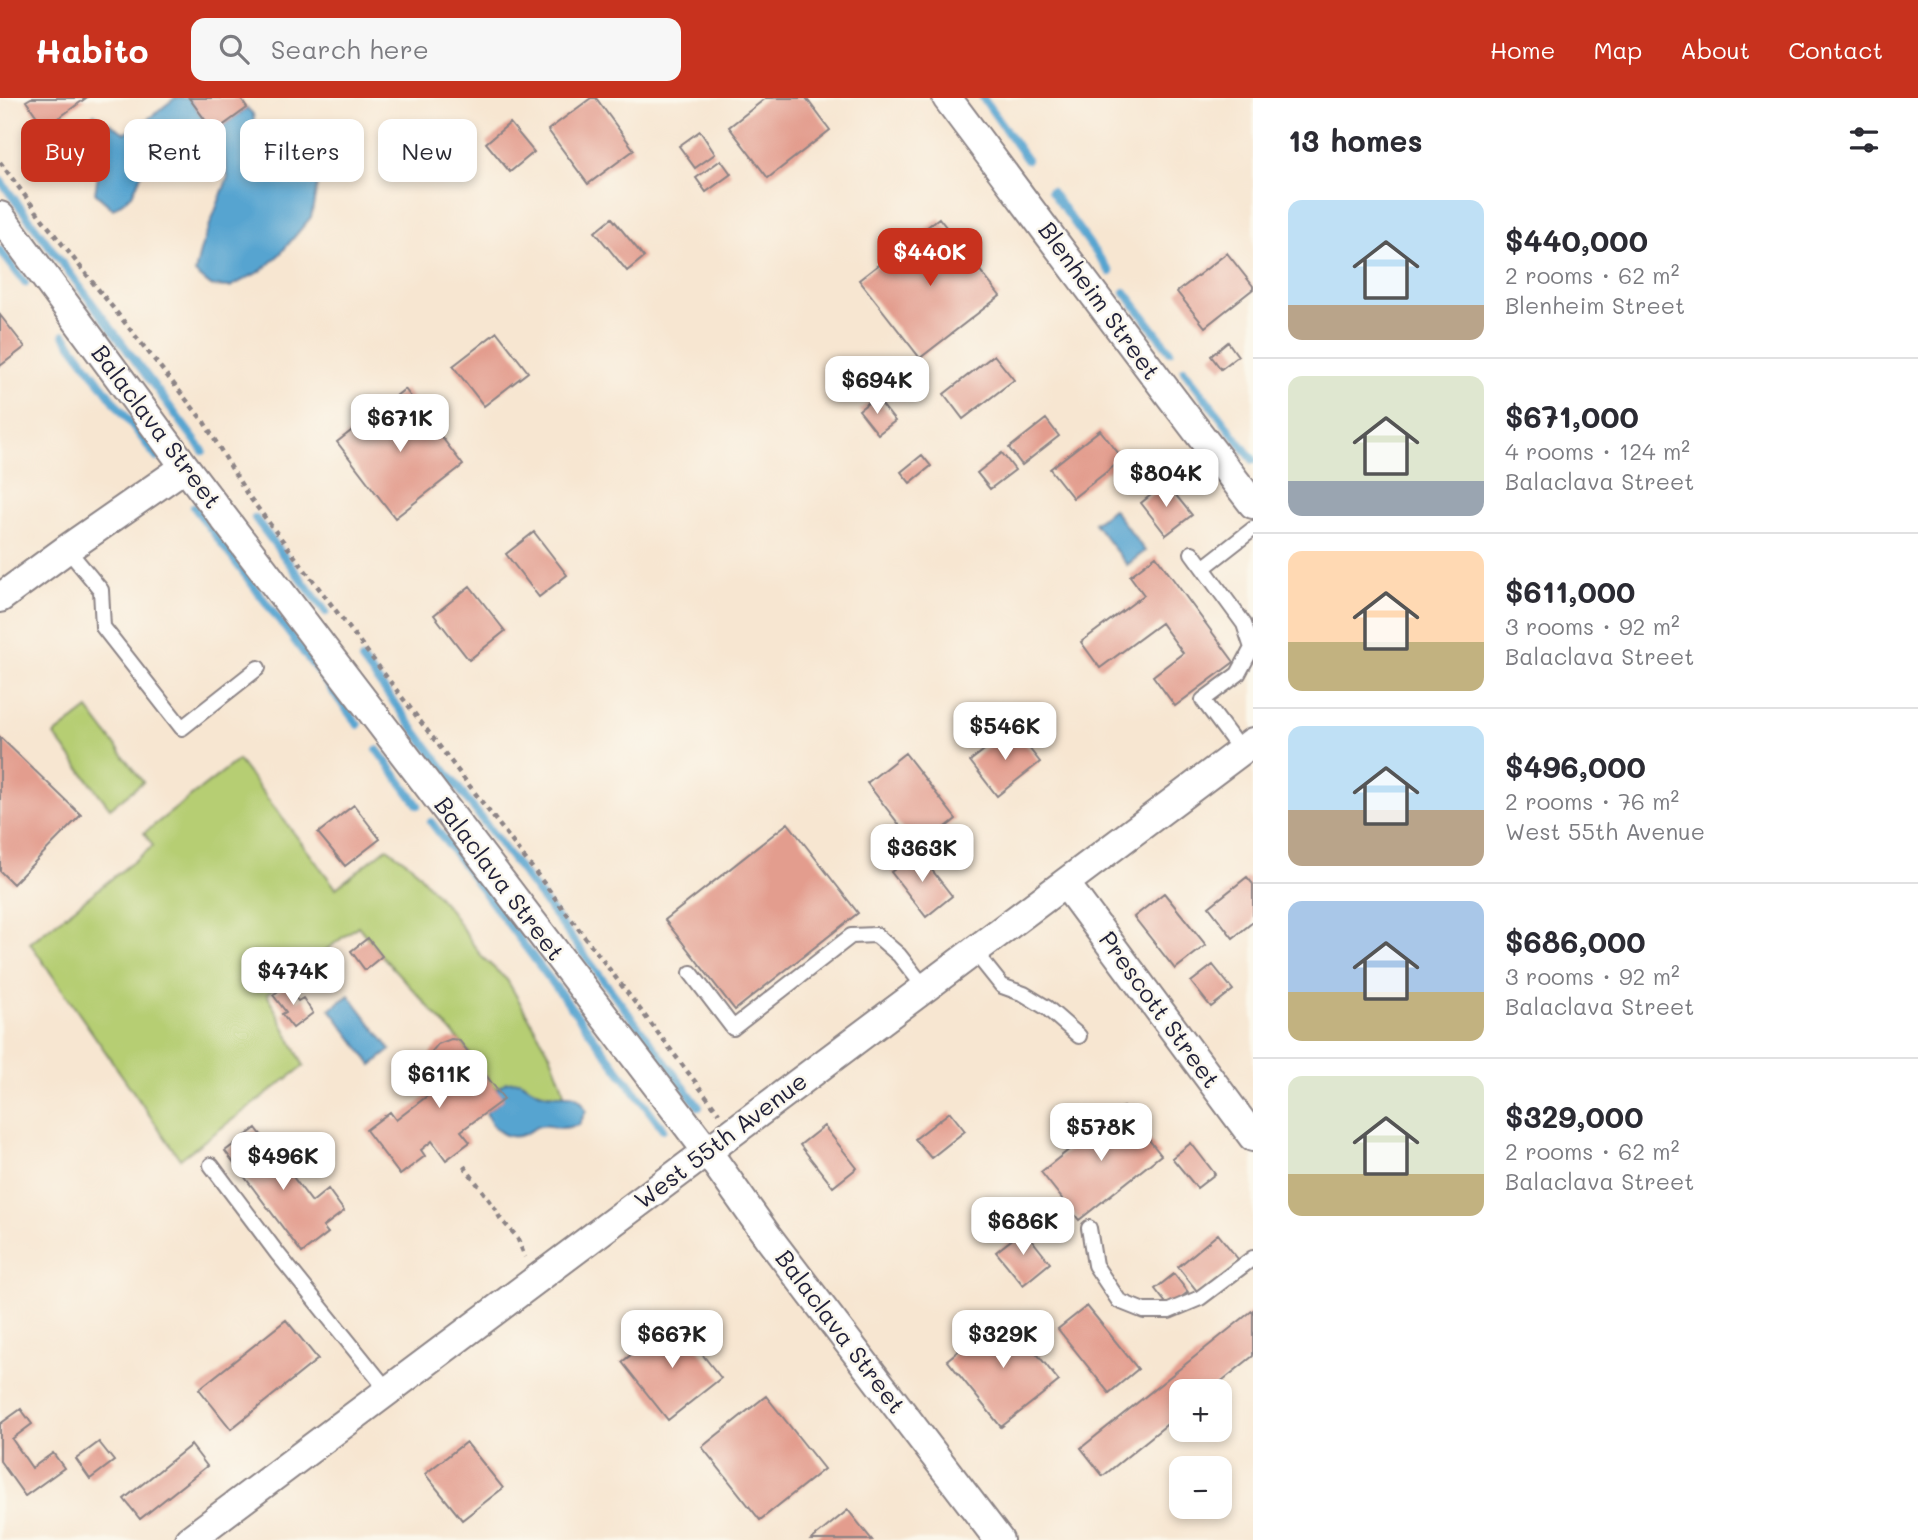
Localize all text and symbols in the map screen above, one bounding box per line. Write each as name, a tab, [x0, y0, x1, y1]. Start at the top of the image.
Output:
search box	[191, 18, 681, 81]
text: Habito	[35, 28, 149, 71]
icon: search	[215, 30, 253, 68]
text: Search here	[271, 32, 429, 66]
text: Home	[1490, 34, 1555, 65]
text: Map	[1593, 34, 1642, 65]
text: About	[1680, 34, 1750, 65]
text: Contact	[1788, 34, 1883, 65]
chip: Buy	[21, 119, 110, 182]
chip: Rent	[124, 119, 226, 182]
chip: Filters	[240, 119, 364, 182]
chip: New	[378, 119, 477, 182]
text: 13 homes	[1288, 120, 1423, 160]
icon: filters	[1845, 121, 1883, 159]
street label: Blenheim Street	[1032, 215, 1168, 385]
text: $440,000	[1505, 220, 1648, 260]
pin: $440K	[881, 228, 979, 288]
icon: home	[1344, 228, 1428, 312]
text: $440K	[893, 236, 967, 266]
text: 2 rooms · 62 m²	[1505, 260, 1679, 290]
text: Blenheim Street	[1505, 290, 1685, 320]
street label: Balaclava Street	[85, 338, 229, 514]
pin: $694K	[828, 356, 926, 416]
text: $694K	[841, 364, 913, 394]
pin: $671K	[351, 394, 449, 454]
text: $671,000	[1505, 396, 1639, 436]
text: $671K	[367, 402, 433, 432]
icon: home	[1344, 404, 1428, 488]
text: 4 rooms · 124 m²	[1505, 436, 1690, 466]
pin: $804K	[1117, 450, 1215, 509]
text: $804K	[1130, 457, 1202, 487]
text: Balaclava Street	[1505, 466, 1694, 496]
text: $611,000	[1505, 571, 1635, 611]
icon: home	[1344, 579, 1428, 663]
text: 3 rooms · 92 m²	[1505, 611, 1680, 641]
text: Balaclava Street	[1505, 641, 1694, 671]
pin: $546K	[956, 702, 1054, 762]
text: $546K	[969, 710, 1041, 740]
text: $496,000	[1505, 746, 1646, 786]
icon: home	[1344, 754, 1428, 838]
text: 2 rooms · 76 m²	[1505, 786, 1679, 816]
street label: Balaclava Street	[428, 790, 572, 966]
text: West 55th Avenue	[1505, 816, 1705, 846]
pin: $363K	[873, 824, 971, 884]
text: $363K	[887, 832, 957, 862]
text: $686,000	[1505, 921, 1646, 961]
street label: Prescott Street	[1093, 924, 1228, 1094]
icon: home	[1344, 929, 1428, 1013]
pin: $474K	[244, 948, 342, 1007]
text: $474K	[257, 955, 329, 985]
text: 3 rooms · 92 m²	[1505, 961, 1680, 991]
text: Balaclava Street	[1505, 991, 1694, 1021]
pin: $611K	[390, 1051, 488, 1110]
text: $611K	[407, 1058, 471, 1088]
street label: West 55th Avenue	[627, 1065, 813, 1215]
text: $329,000	[1505, 1096, 1643, 1136]
pin: $578K	[1052, 1104, 1150, 1163]
icon: home	[1344, 1104, 1428, 1188]
text: $578K	[1066, 1111, 1136, 1141]
pin: $496K	[234, 1132, 332, 1192]
text: 2 rooms · 62 m²	[1505, 1136, 1679, 1166]
text: $496K	[247, 1140, 319, 1170]
text: Balaclava Street	[1505, 1166, 1694, 1196]
pin: $686K	[974, 1198, 1072, 1257]
text: $686K	[987, 1205, 1059, 1235]
street label: Balaclava Street	[769, 1243, 913, 1419]
pin: $667K	[623, 1310, 721, 1370]
pin: $329K	[954, 1310, 1052, 1370]
text: $667K	[637, 1318, 707, 1348]
text: $329K	[968, 1318, 1038, 1348]
map controls	[1169, 1379, 1232, 1519]
button: +	[1169, 1379, 1232, 1442]
button: −	[1169, 1456, 1232, 1519]

